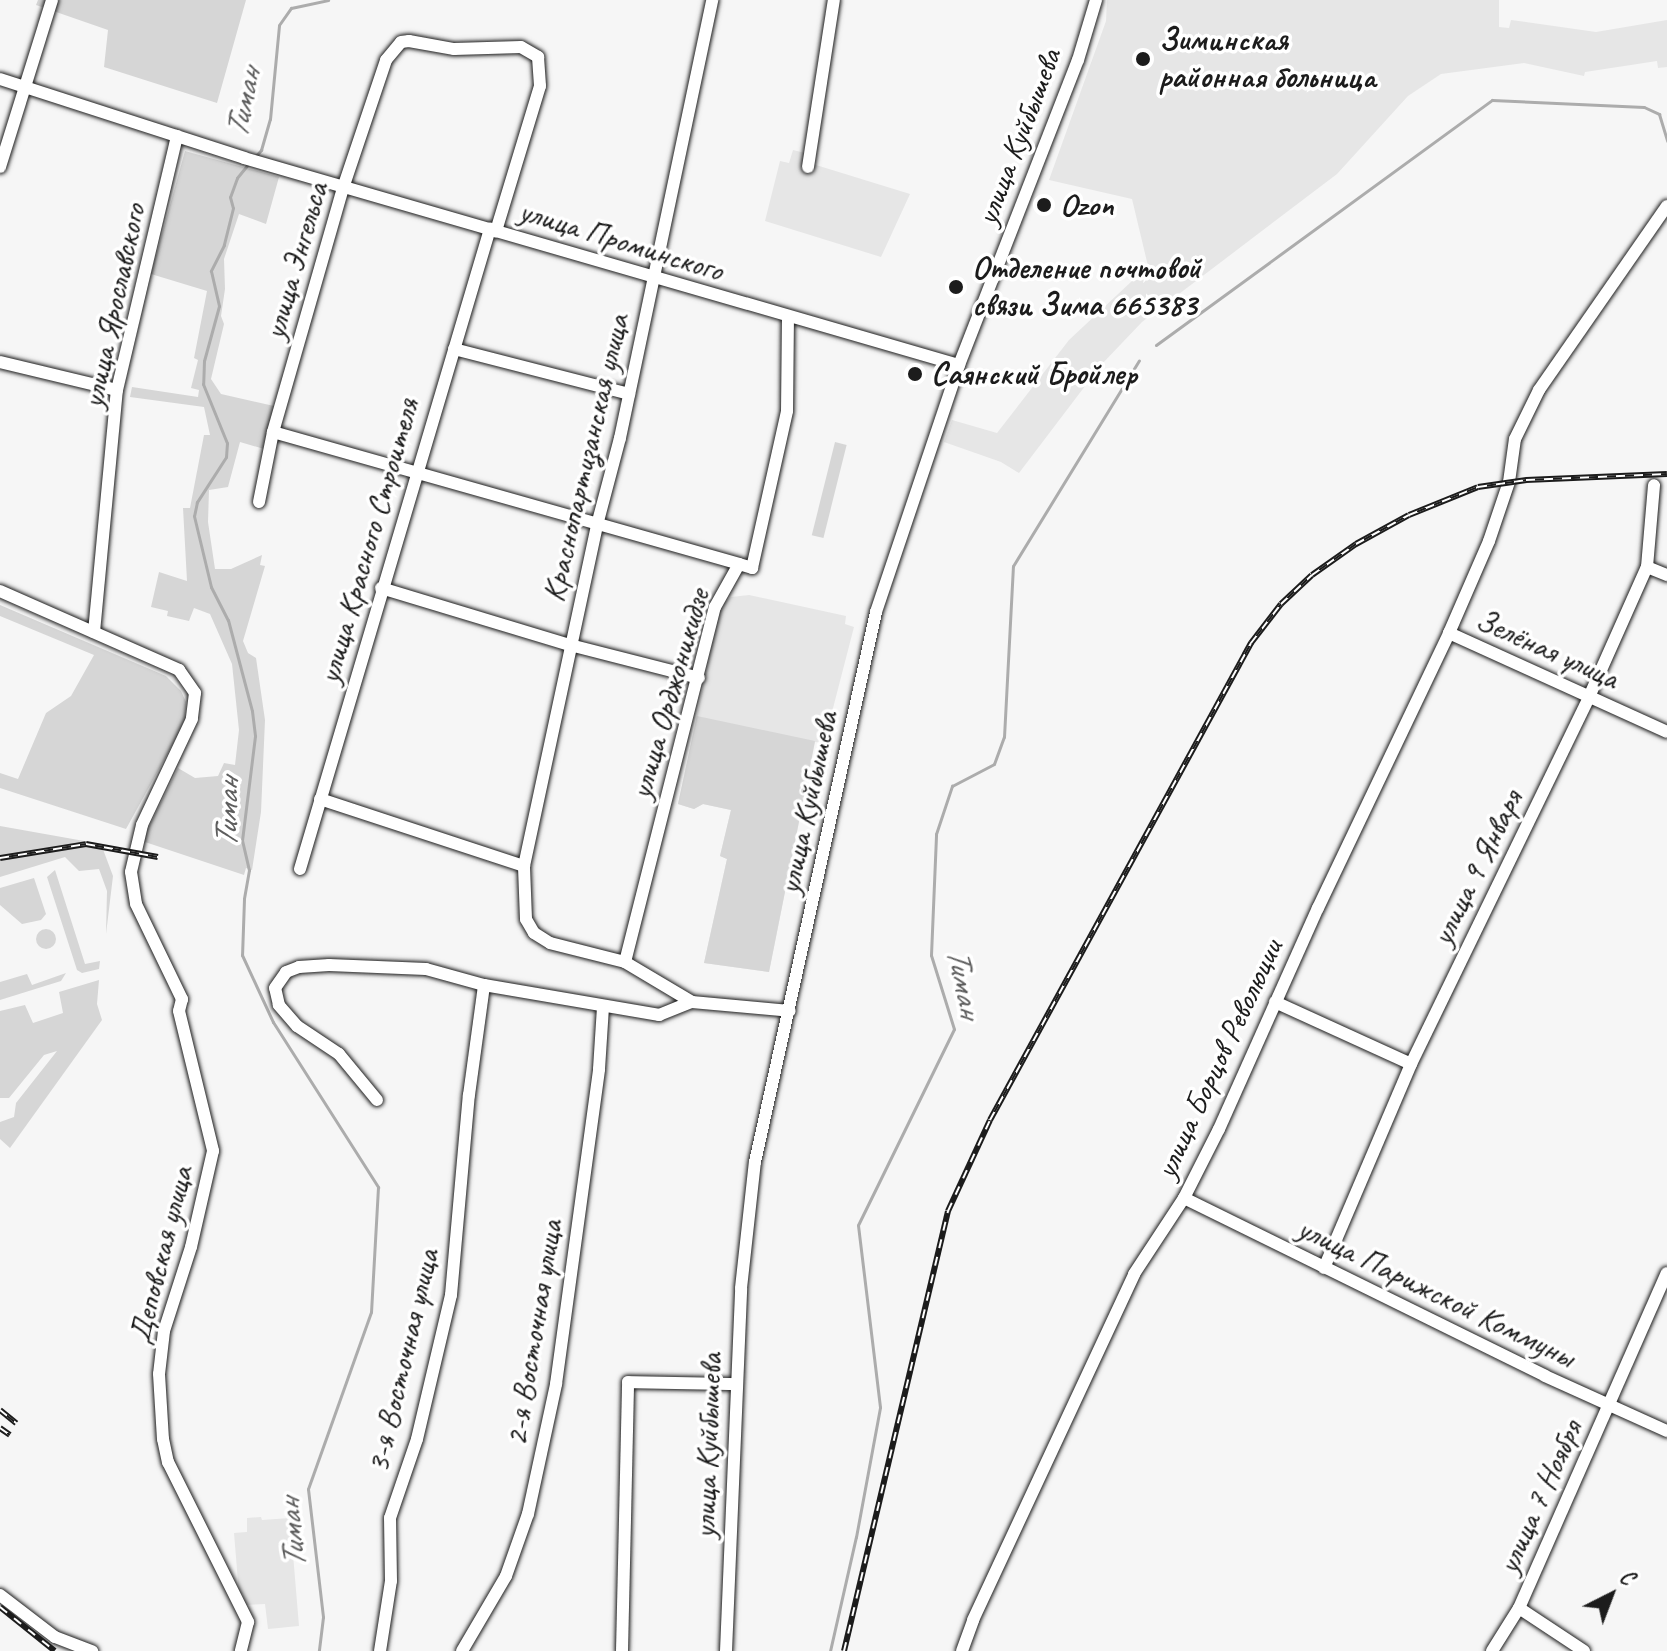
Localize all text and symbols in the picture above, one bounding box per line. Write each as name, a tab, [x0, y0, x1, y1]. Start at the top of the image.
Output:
place label: Зиминская районная больница	[1159, 22, 1375, 97]
street label: улица Куйбышева	[968, 44, 1070, 230]
marker: Зиминская районная больница	[1134, 50, 1152, 68]
water label: Тиман	[215, 65, 269, 141]
street label: улица Энгельса	[255, 178, 337, 344]
place label: Ozon	[1060, 186, 1113, 224]
street label: улица Проминского	[514, 192, 728, 290]
marker: Ozon	[1035, 196, 1053, 214]
street label: улица Ярославского	[74, 200, 154, 412]
place label: Отделение почтовой связи Зима 665383	[972, 250, 1205, 325]
marker: Отделение почтовой связи Зима 665383	[947, 278, 965, 296]
street label: Краснопартизанская улица	[534, 309, 638, 607]
place label: Саянский Бройлер	[931, 355, 1137, 393]
marker: Саянский Бройлер	[906, 365, 924, 383]
street label: улица Красного Строителя	[310, 393, 428, 689]
street label: улица Орджоникидзе	[622, 586, 718, 802]
street label: Зелёная улица	[1468, 600, 1626, 698]
street label: улица Куйбышева	[770, 708, 846, 898]
water label: Тиман	[204, 777, 248, 849]
street label: улица 9 Января	[1423, 784, 1531, 952]
street label: улица Борцов Революции	[1146, 933, 1292, 1185]
water label: Тиман	[938, 944, 992, 1020]
street label: Деповская улица	[120, 1161, 202, 1349]
street label: улица Парижской Коммуны	[1291, 1209, 1581, 1377]
street label: 2-я Восточная улица	[497, 1215, 571, 1451]
street label: 3-я Восточная улица	[358, 1244, 448, 1478]
street label: улица Куйбышева	[686, 1353, 730, 1539]
street label: улица 7 Ноября	[1489, 1414, 1591, 1580]
water label: Тиман	[268, 1497, 314, 1571]
north arrow	[1571, 1555, 1651, 1635]
text: С	[1614, 1563, 1640, 1591]

